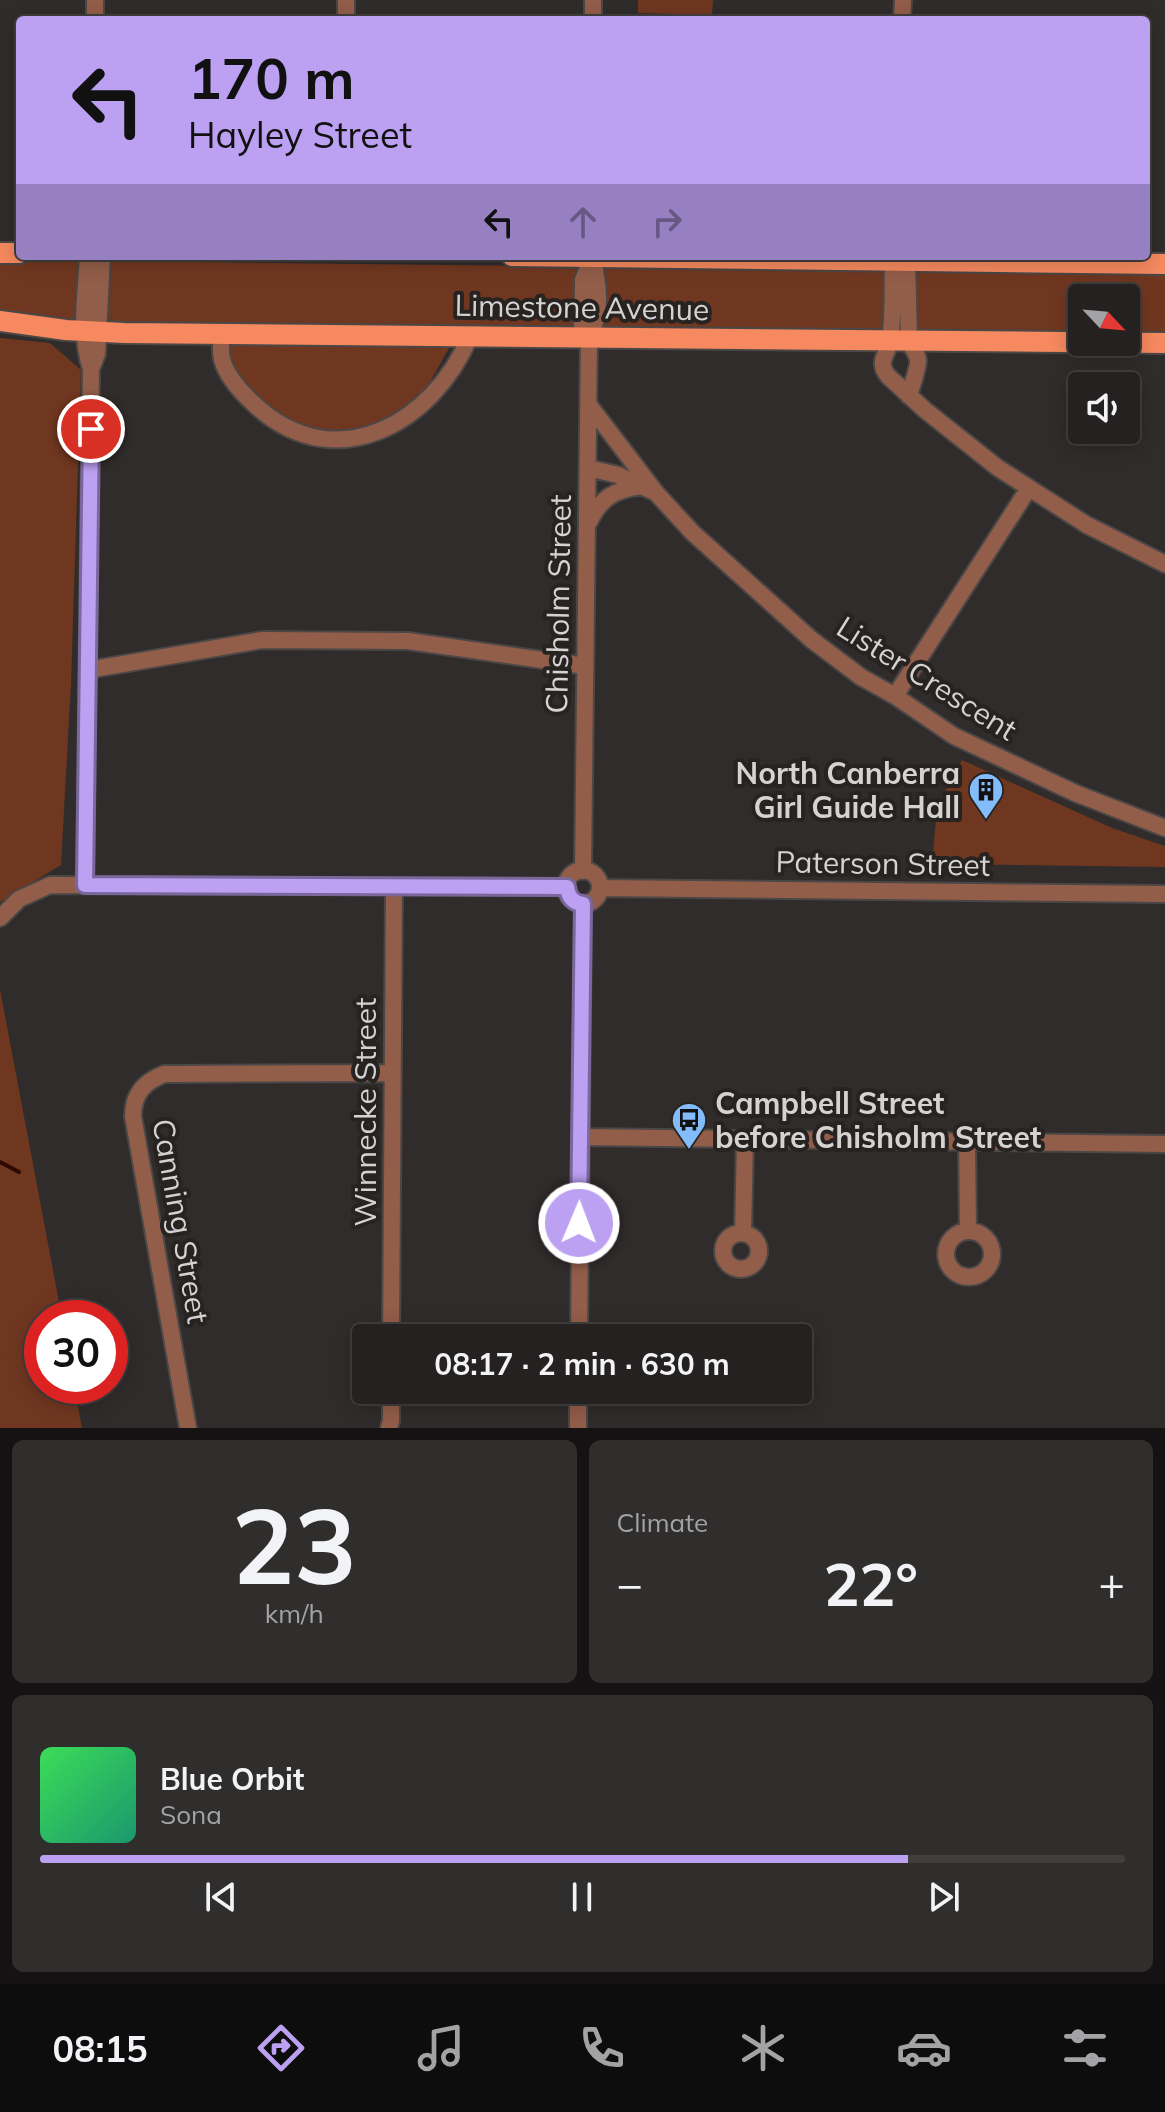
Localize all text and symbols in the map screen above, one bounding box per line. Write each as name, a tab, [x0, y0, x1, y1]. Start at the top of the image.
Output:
text: 170 m	[188, 43, 355, 113]
icon: left	[56, 48, 160, 152]
text: Hayley Street	[188, 112, 412, 157]
icon: left	[477, 200, 521, 244]
icon: ahead	[561, 200, 605, 244]
icon: right	[645, 200, 689, 244]
north arrow	[1068, 284, 1140, 356]
map controls	[1068, 284, 1140, 444]
street label: Limestone Avenue	[454, 286, 710, 328]
button: sound	[1068, 372, 1140, 444]
pin	[57, 395, 125, 463]
icon: arrive	[69, 407, 113, 451]
street label: Chisholm Street	[537, 494, 579, 714]
street label: Lister Crescent	[830, 608, 1024, 748]
place label: North Canberra Girl Guide Hall	[736, 754, 960, 826]
building icon: North Canberra Girl Guide Hall	[967, 771, 1005, 821]
street label: Paterson Street	[775, 842, 991, 884]
street label: Winnecke Street	[346, 997, 384, 1227]
place label: Campbell Street before Chisholm Street	[715, 1084, 1041, 1156]
bus stop icon: Campbell Street before Chisholm Street	[670, 1101, 708, 1151]
street label: Canning Street	[144, 1116, 218, 1326]
position arrow	[537, 1181, 621, 1265]
speed limit sign: 30	[24, 1300, 128, 1404]
text: 08:17 · 2 min · 630 m	[434, 1345, 730, 1383]
text: 23	[232, 1479, 357, 1610]
text: Climate	[617, 1506, 708, 1539]
text: 22°	[823, 1546, 918, 1621]
text: −	[617, 1556, 643, 1611]
text: +	[1099, 1556, 1125, 1611]
text: km/h	[265, 1597, 324, 1630]
text: Blue Orbit	[160, 1760, 304, 1798]
text: Sona	[160, 1798, 222, 1831]
icon: previous	[199, 1875, 243, 1919]
icon: pause	[560, 1875, 604, 1919]
icon: next	[922, 1875, 966, 1919]
icon: directions	[253, 2020, 309, 2076]
icon: music	[413, 2020, 469, 2076]
icon: phone	[574, 2020, 630, 2076]
icon: climate	[735, 2020, 791, 2076]
icon: car	[896, 2020, 952, 2076]
icon: filters	[1057, 2020, 1113, 2076]
text: 08:15	[52, 2026, 148, 2071]

